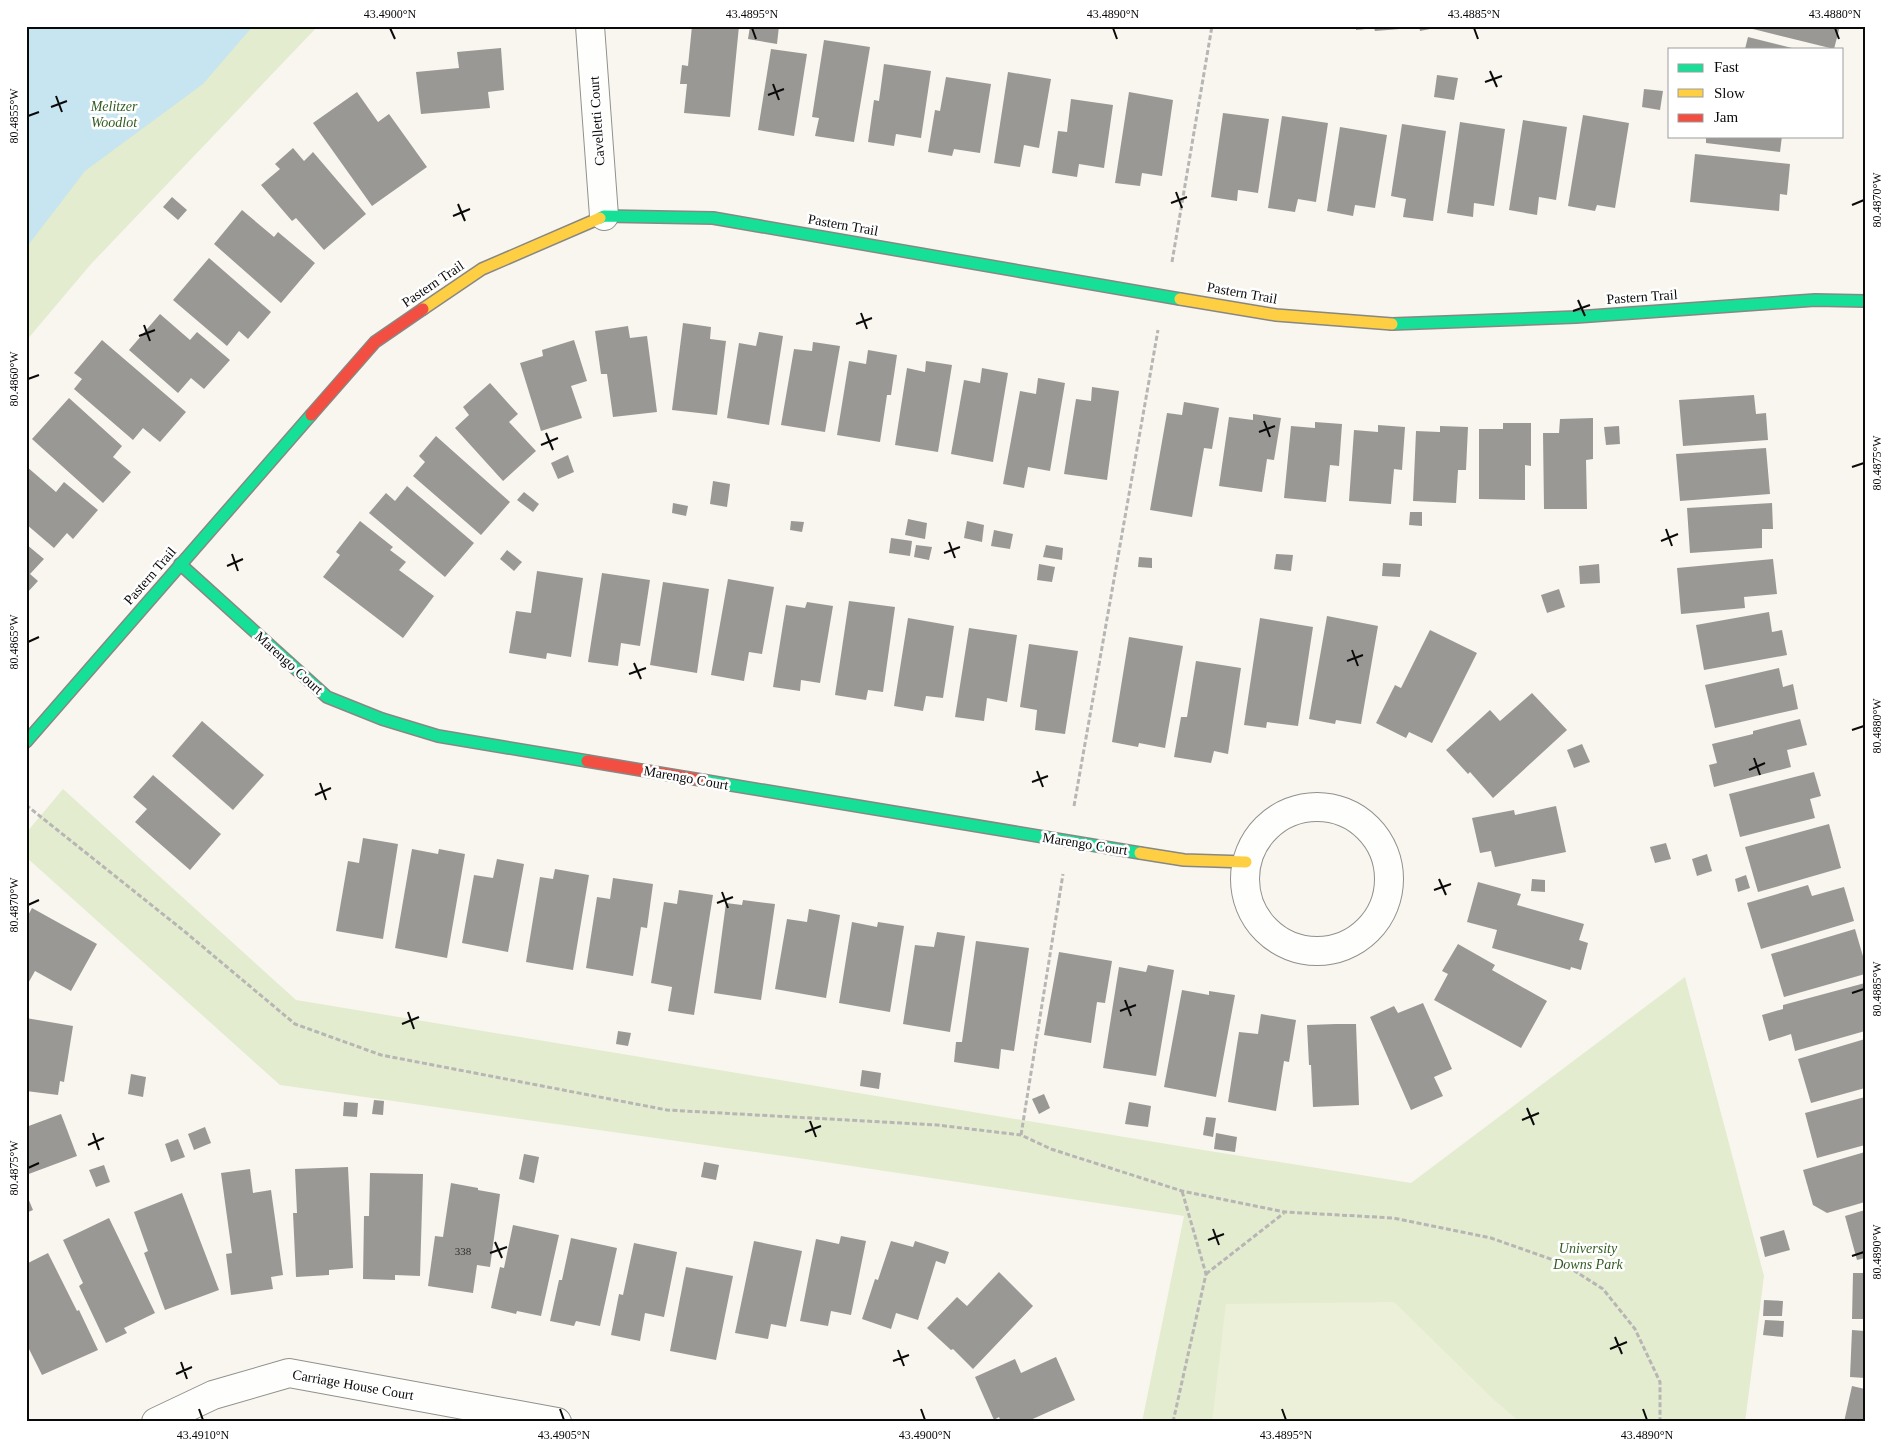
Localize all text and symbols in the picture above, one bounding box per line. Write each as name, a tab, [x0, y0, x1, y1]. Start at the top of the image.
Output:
text: 43.4900°N	[364, 7, 417, 21]
text: 43.4895°N	[726, 7, 779, 21]
text: 43.4890°N	[1087, 7, 1140, 21]
text: 43.4885°N	[1448, 7, 1501, 21]
text: 43.4880°N	[1809, 7, 1862, 21]
legend	[1668, 48, 1844, 138]
text: Fast	[1714, 59, 1740, 75]
street label: Cavelletti Court	[586, 76, 608, 166]
text: Slow	[1714, 85, 1745, 101]
text: 80.4855°W	[7, 88, 21, 144]
park label: Melitzer Woodlot	[90, 99, 138, 130]
text: Jam	[1714, 109, 1738, 125]
text: 80.4870°W	[1870, 172, 1884, 228]
street label: Pastern Trail	[807, 211, 879, 239]
street label: Pastern Trail	[399, 258, 467, 310]
street label: Pastern Trail	[1206, 279, 1278, 307]
street label: Pastern Trail	[1606, 287, 1678, 307]
text: 80.4860°W	[7, 351, 21, 407]
text: 80.4875°W	[1870, 435, 1884, 491]
street label: Pastern Trail	[121, 544, 179, 608]
text: 80.4865°W	[7, 614, 21, 670]
street label: Marengo Court	[252, 629, 326, 697]
text: 80.4880°W	[1870, 698, 1884, 754]
street label: Marengo Court	[642, 763, 730, 793]
street label: Marengo Court	[1041, 830, 1129, 858]
text: 80.4870°W	[7, 877, 21, 933]
text: 80.4885°W	[1870, 961, 1884, 1017]
text: 80.4875°W	[7, 1140, 21, 1196]
text: 80.4890°W	[1870, 1224, 1884, 1280]
park label: University Downs Park	[1552, 1241, 1624, 1272]
house number: 338	[455, 1245, 472, 1257]
street label: Carriage House Court	[291, 1367, 415, 1403]
text: 43.4910°N	[177, 1428, 230, 1442]
text: 43.4905°N	[538, 1428, 591, 1442]
text: 43.4900°N	[899, 1428, 952, 1442]
text: 43.4895°N	[1260, 1428, 1313, 1442]
text: 43.4890°N	[1621, 1428, 1674, 1442]

